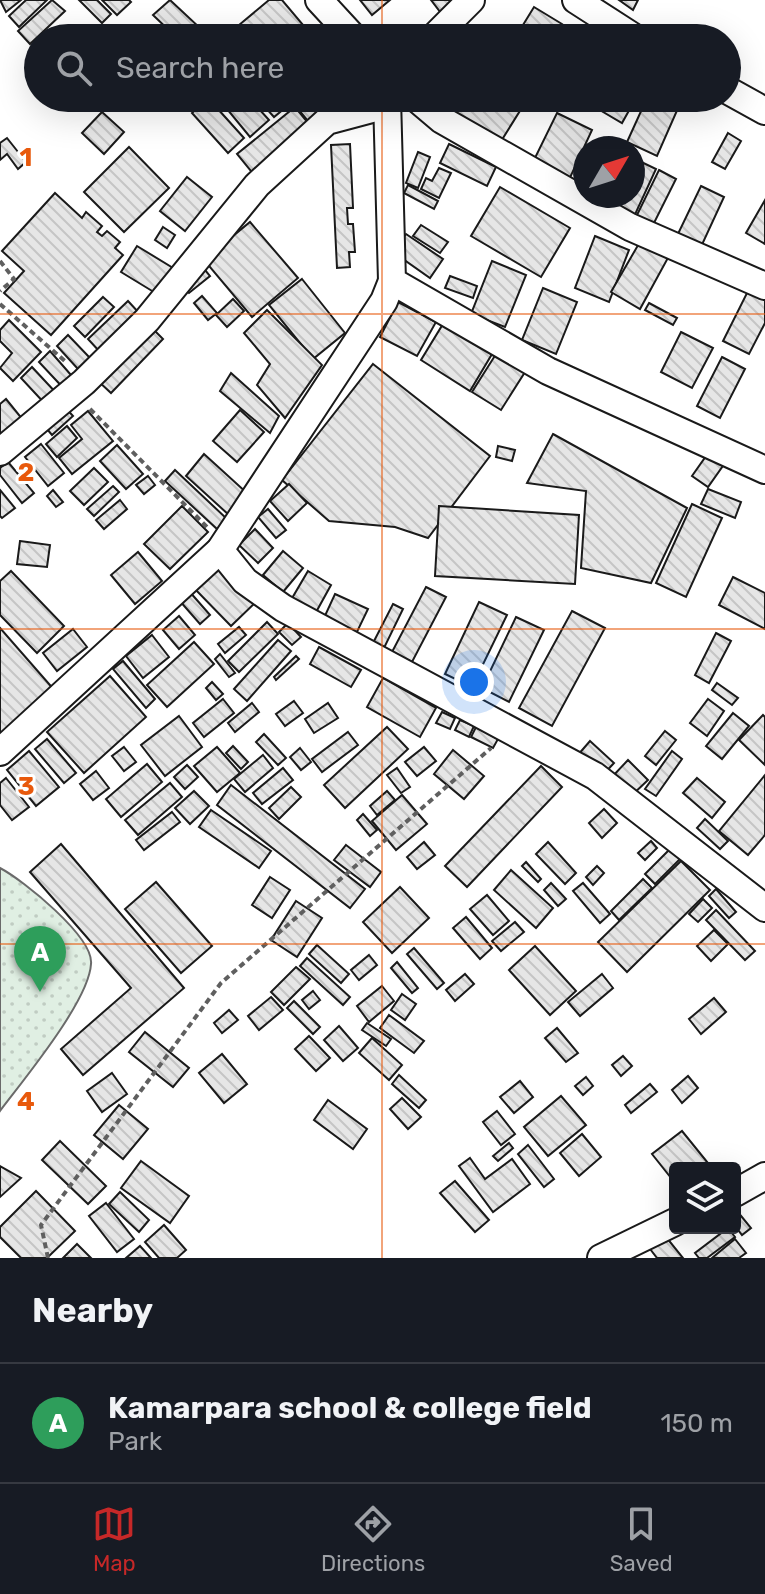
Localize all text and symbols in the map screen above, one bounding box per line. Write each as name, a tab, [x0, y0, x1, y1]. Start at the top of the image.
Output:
search box	[24, 24, 741, 112]
icon: search	[52, 46, 96, 90]
text: Search here	[116, 50, 284, 86]
north arrow	[573, 136, 645, 208]
text: 1	[20, 142, 32, 173]
text: 2	[18, 457, 34, 488]
your location	[454, 662, 494, 702]
text: 3	[17, 771, 35, 802]
pin: A	[14, 926, 66, 992]
text: 4	[17, 1086, 35, 1117]
map controls	[669, 1162, 741, 1234]
button: layers	[669, 1162, 741, 1234]
text: Nearby	[32, 1290, 153, 1331]
text: Kamarpara school & college field	[108, 1390, 592, 1426]
text: A	[49, 1408, 67, 1439]
text: 150 m	[660, 1408, 733, 1439]
text: Park	[108, 1426, 162, 1457]
tab: Map	[92, 1502, 136, 1577]
tab: Directions	[321, 1502, 425, 1577]
tab: Saved	[610, 1502, 673, 1577]

